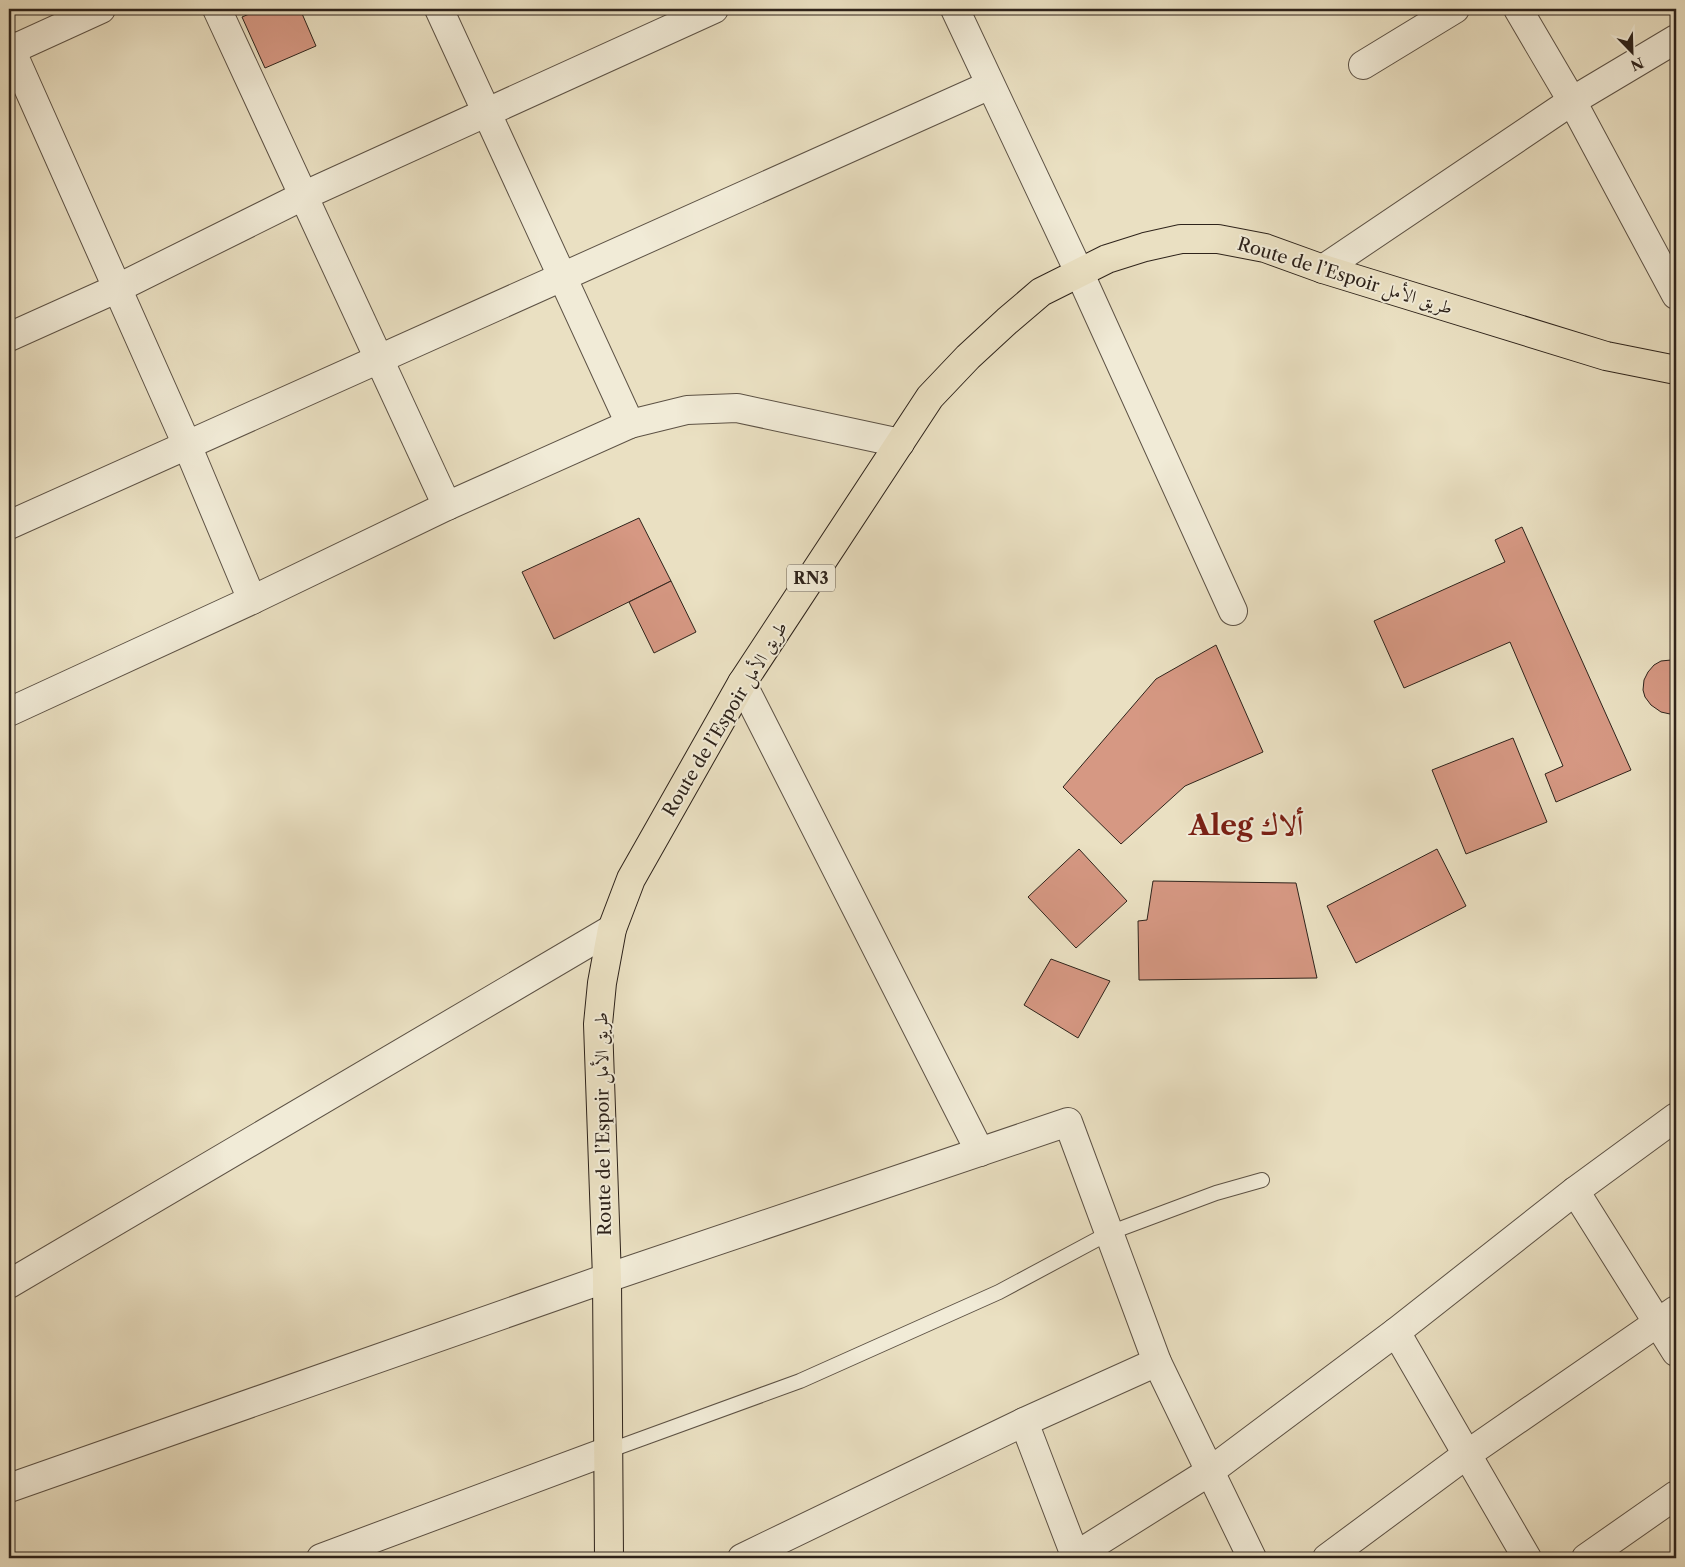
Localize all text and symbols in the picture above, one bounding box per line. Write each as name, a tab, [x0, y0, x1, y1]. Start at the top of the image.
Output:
north arrow	[1608, 28, 1658, 78]
text: N	[1628, 53, 1646, 75]
street label: Route de l’Espoir طريق الأمل	[1234, 231, 1456, 321]
road number: RN3	[787, 564, 835, 592]
street label: Route de l’Espoir طريق الأمل	[656, 616, 794, 822]
district label: Aleg ألاك	[1188, 806, 1304, 842]
street label: Route de l’Espoir طريق الأمل	[588, 1012, 618, 1236]

